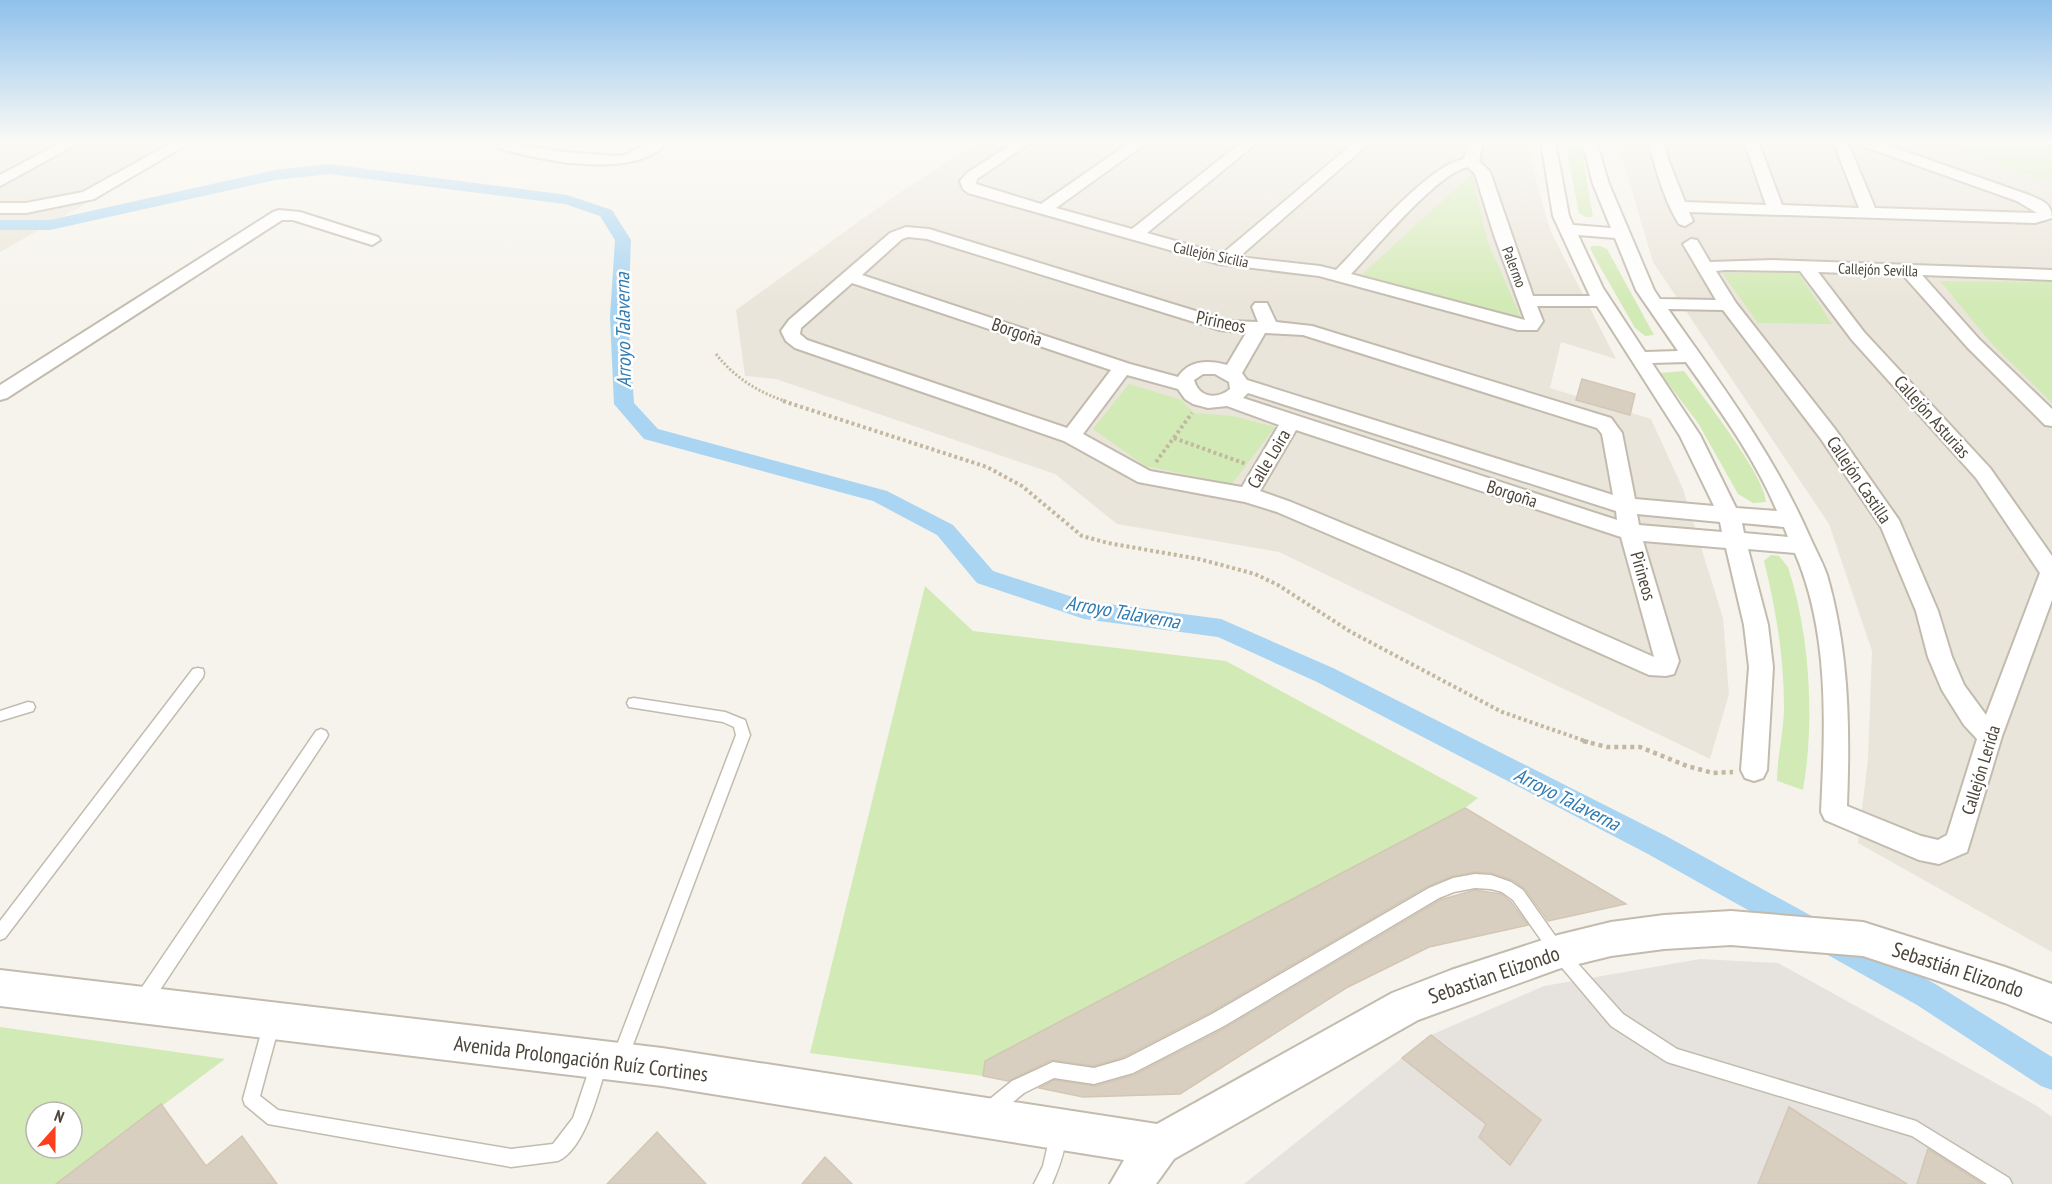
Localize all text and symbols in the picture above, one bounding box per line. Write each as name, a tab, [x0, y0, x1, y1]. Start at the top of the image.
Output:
street label: Callejón Sicilia	[1172, 237, 1250, 272]
street label: Palermo	[1498, 244, 1531, 290]
street label: Callejón Sevilla	[1838, 259, 1918, 280]
water label: Arroyo Talaverna	[609, 271, 637, 388]
street label: Pirineos	[1194, 305, 1248, 338]
street label: Borgoña	[989, 312, 1045, 351]
street label: Callejón Asturias	[1889, 371, 1976, 463]
street label: Calle Loira	[1242, 425, 1295, 493]
street label: Callejón Castilla	[1822, 432, 1897, 528]
street label: Borgoña	[1484, 475, 1540, 512]
street label: Pirineos	[1626, 549, 1661, 603]
water label: Arroyo Talaverna	[1064, 589, 1183, 635]
street label: Callejón Lerida	[1956, 722, 2005, 817]
water label: Arroyo Talaverna	[1510, 761, 1625, 837]
street label: Sebastián Elizondo	[1889, 936, 2027, 1004]
street label: Sebastian Elizondo	[1425, 939, 1563, 1010]
street label: Avenida Prolongación Ruíz Cortines	[452, 1030, 710, 1087]
north arrow	[24, 1100, 84, 1160]
text: N	[52, 1105, 67, 1127]

